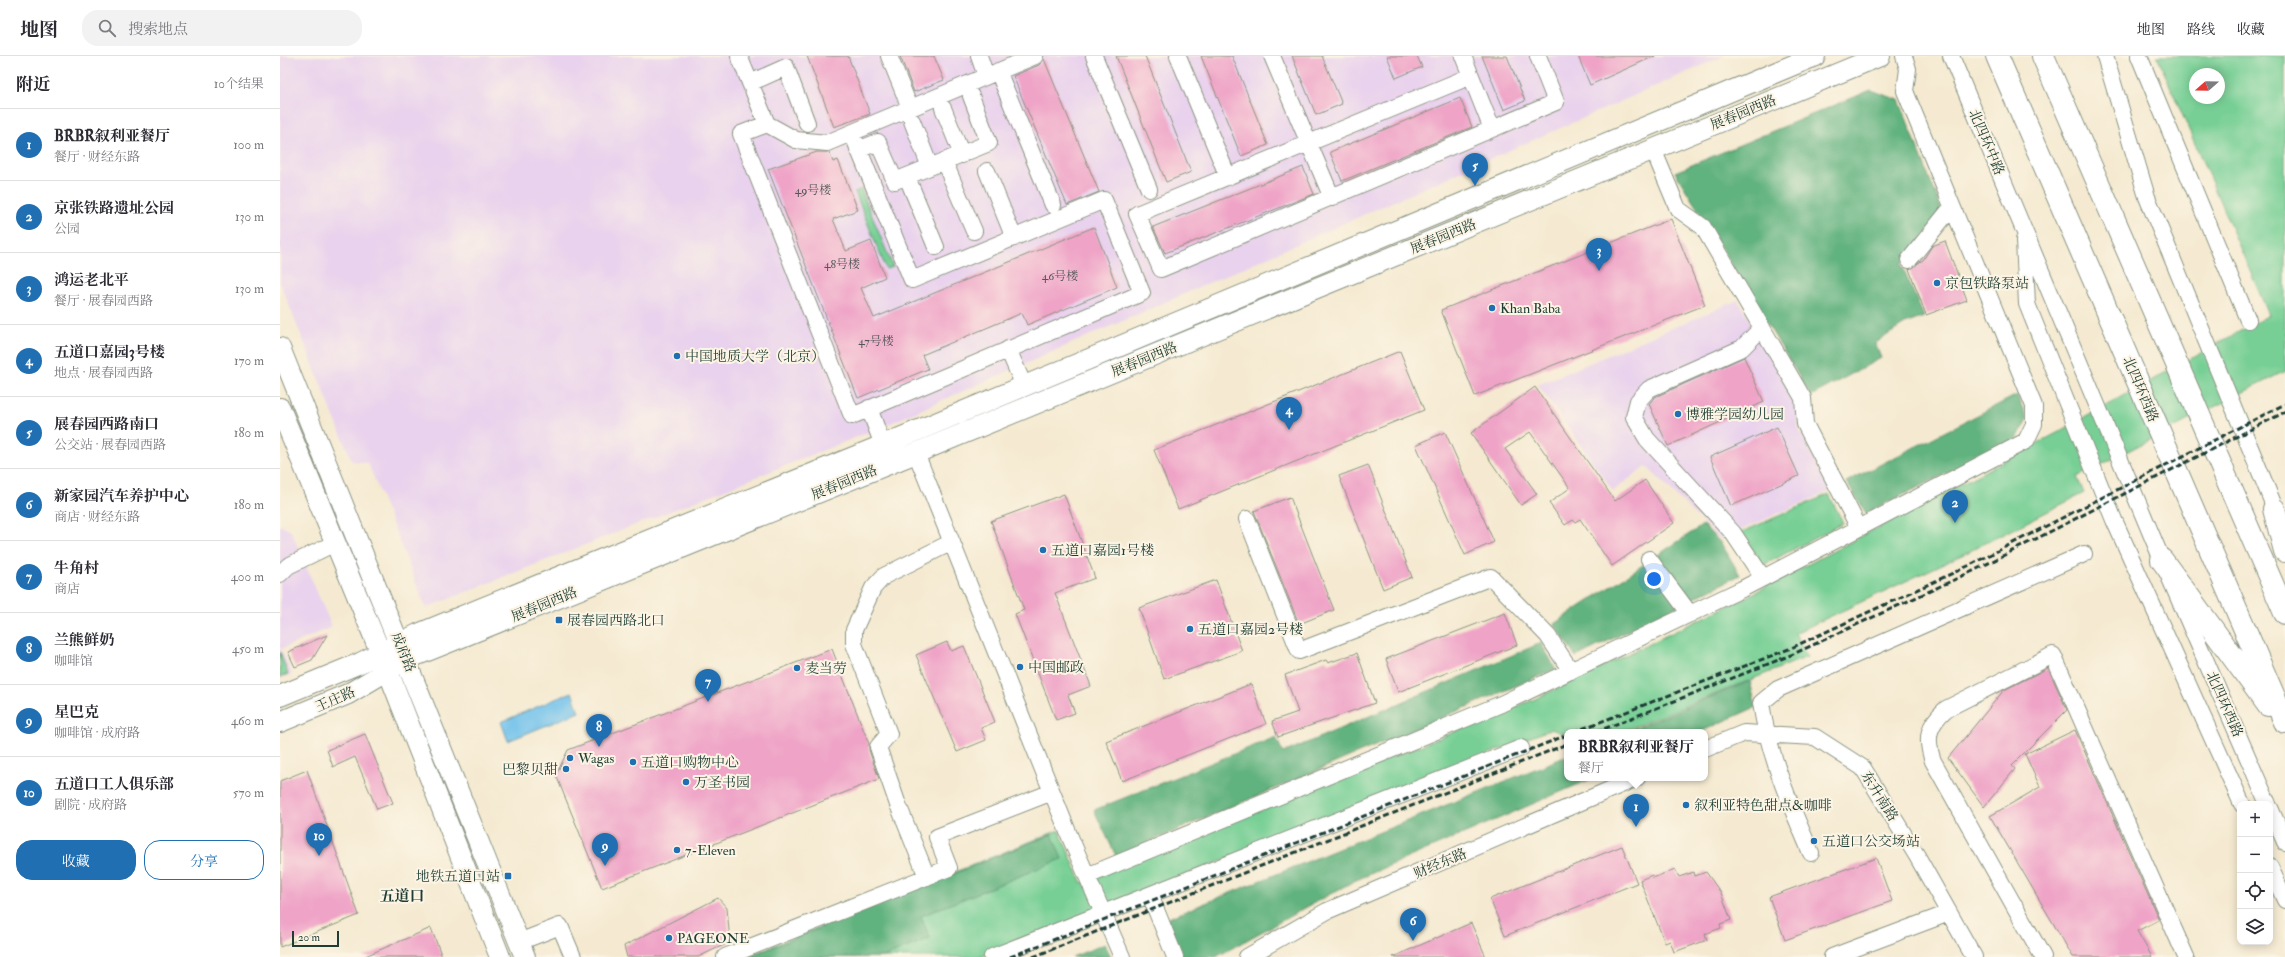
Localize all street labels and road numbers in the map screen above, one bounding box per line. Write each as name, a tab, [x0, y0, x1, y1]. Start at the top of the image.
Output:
street label: 展春园西路	[1708, 91, 1779, 133]
street label: 北四环中路	[1965, 107, 2008, 178]
street label: 展春园西路	[1408, 215, 1479, 257]
street label: 展春园西路	[1109, 338, 1180, 380]
street label: 北四环西路	[2119, 354, 2162, 425]
street label: 展春园西路	[809, 461, 880, 503]
street label: 展春园西路	[509, 583, 580, 625]
street label: 成府路	[388, 630, 419, 675]
street label: 北四环西路	[2203, 669, 2247, 740]
street label: 王庄路	[313, 683, 358, 716]
street label: 东升南路	[1858, 768, 1902, 825]
street label: 财经东路	[1411, 845, 1469, 882]

